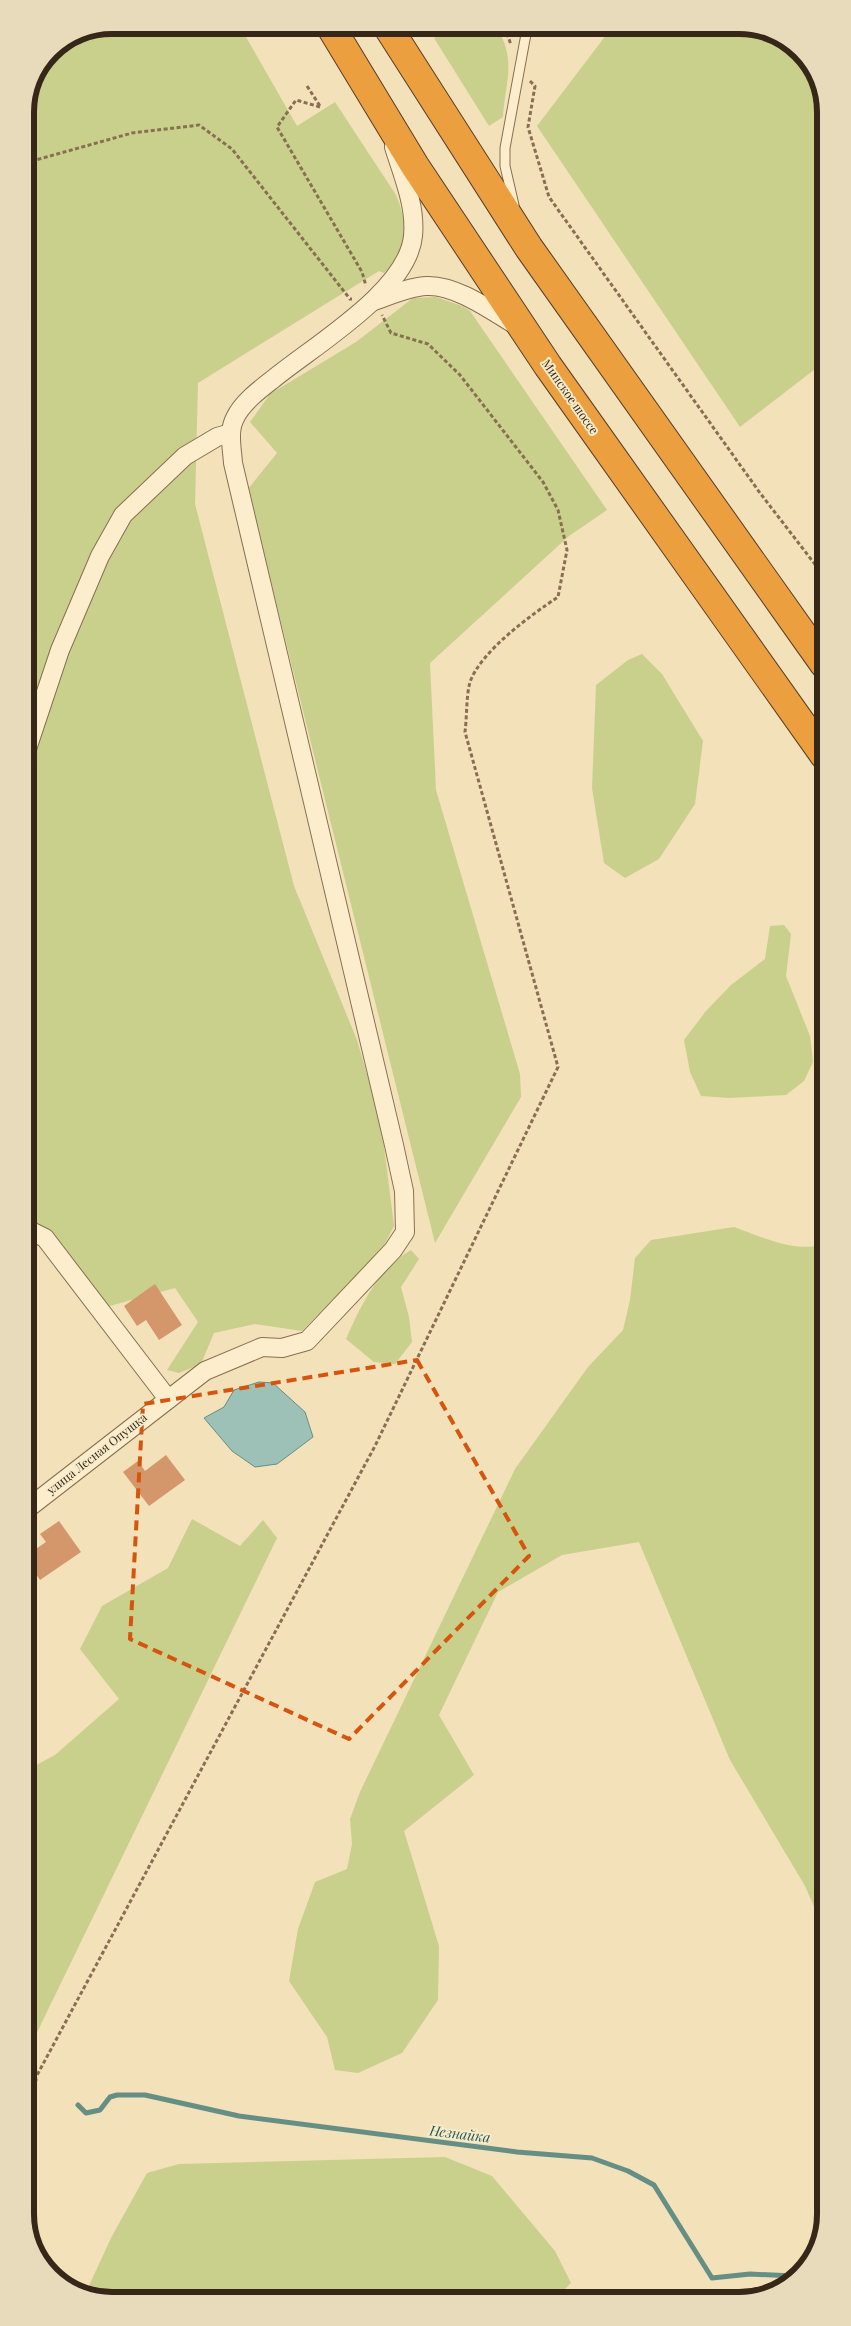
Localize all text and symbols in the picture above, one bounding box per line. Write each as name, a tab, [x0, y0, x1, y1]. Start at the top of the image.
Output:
street label: Минское шоссе	[539, 356, 603, 437]
street label: улица Лесная Опушка	[42, 1409, 150, 1498]
water label: Незнайка	[427, 2120, 492, 2147]

